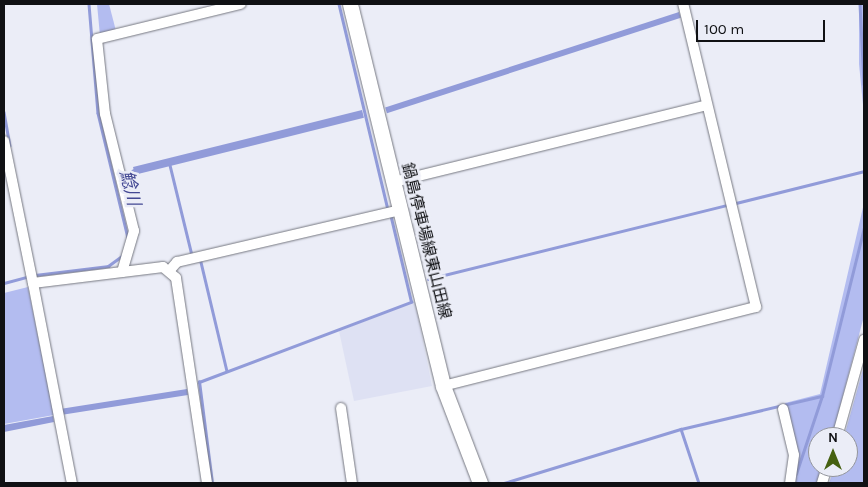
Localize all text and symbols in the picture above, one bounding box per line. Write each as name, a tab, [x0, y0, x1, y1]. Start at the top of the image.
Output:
scale bar	[698, 10, 827, 42]
text: 100 m	[704, 20, 744, 38]
street label: 鍋島停車場線東山田線	[397, 161, 455, 321]
water label: 鯰川	[115, 168, 145, 208]
north arrow	[808, 427, 858, 477]
text: N	[828, 429, 838, 446]

